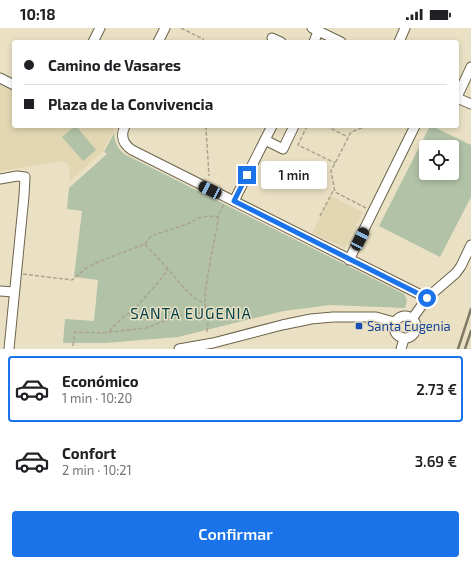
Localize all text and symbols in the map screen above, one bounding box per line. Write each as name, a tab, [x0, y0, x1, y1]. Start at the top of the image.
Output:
text: 10:18	[20, 5, 56, 23]
text: Camino de Vasares	[48, 56, 181, 74]
text: Plaza de la Convivencia	[48, 95, 213, 113]
map controls	[419, 140, 459, 180]
button: locate	[419, 140, 459, 180]
callout: 1 min	[261, 161, 327, 189]
route end	[238, 166, 256, 184]
text: 1 min	[279, 167, 309, 183]
car	[197, 179, 223, 201]
car	[349, 226, 371, 252]
route start	[418, 289, 436, 307]
district label: SANTA EUGENIA	[130, 304, 252, 322]
place label: Santa Eugenia	[367, 318, 451, 334]
marker: Santa Eugenia	[354, 321, 364, 331]
icon: car	[14, 371, 50, 407]
text: Económico	[62, 372, 139, 390]
text: 2.73 €	[416, 380, 457, 398]
text: 1 min · 10:20	[62, 390, 132, 406]
icon: car	[14, 443, 50, 479]
text: Confort	[62, 444, 116, 462]
text: 3.69 €	[415, 452, 457, 470]
text: 2 min · 10:21	[62, 462, 132, 478]
button: Confirmar	[12, 511, 459, 557]

